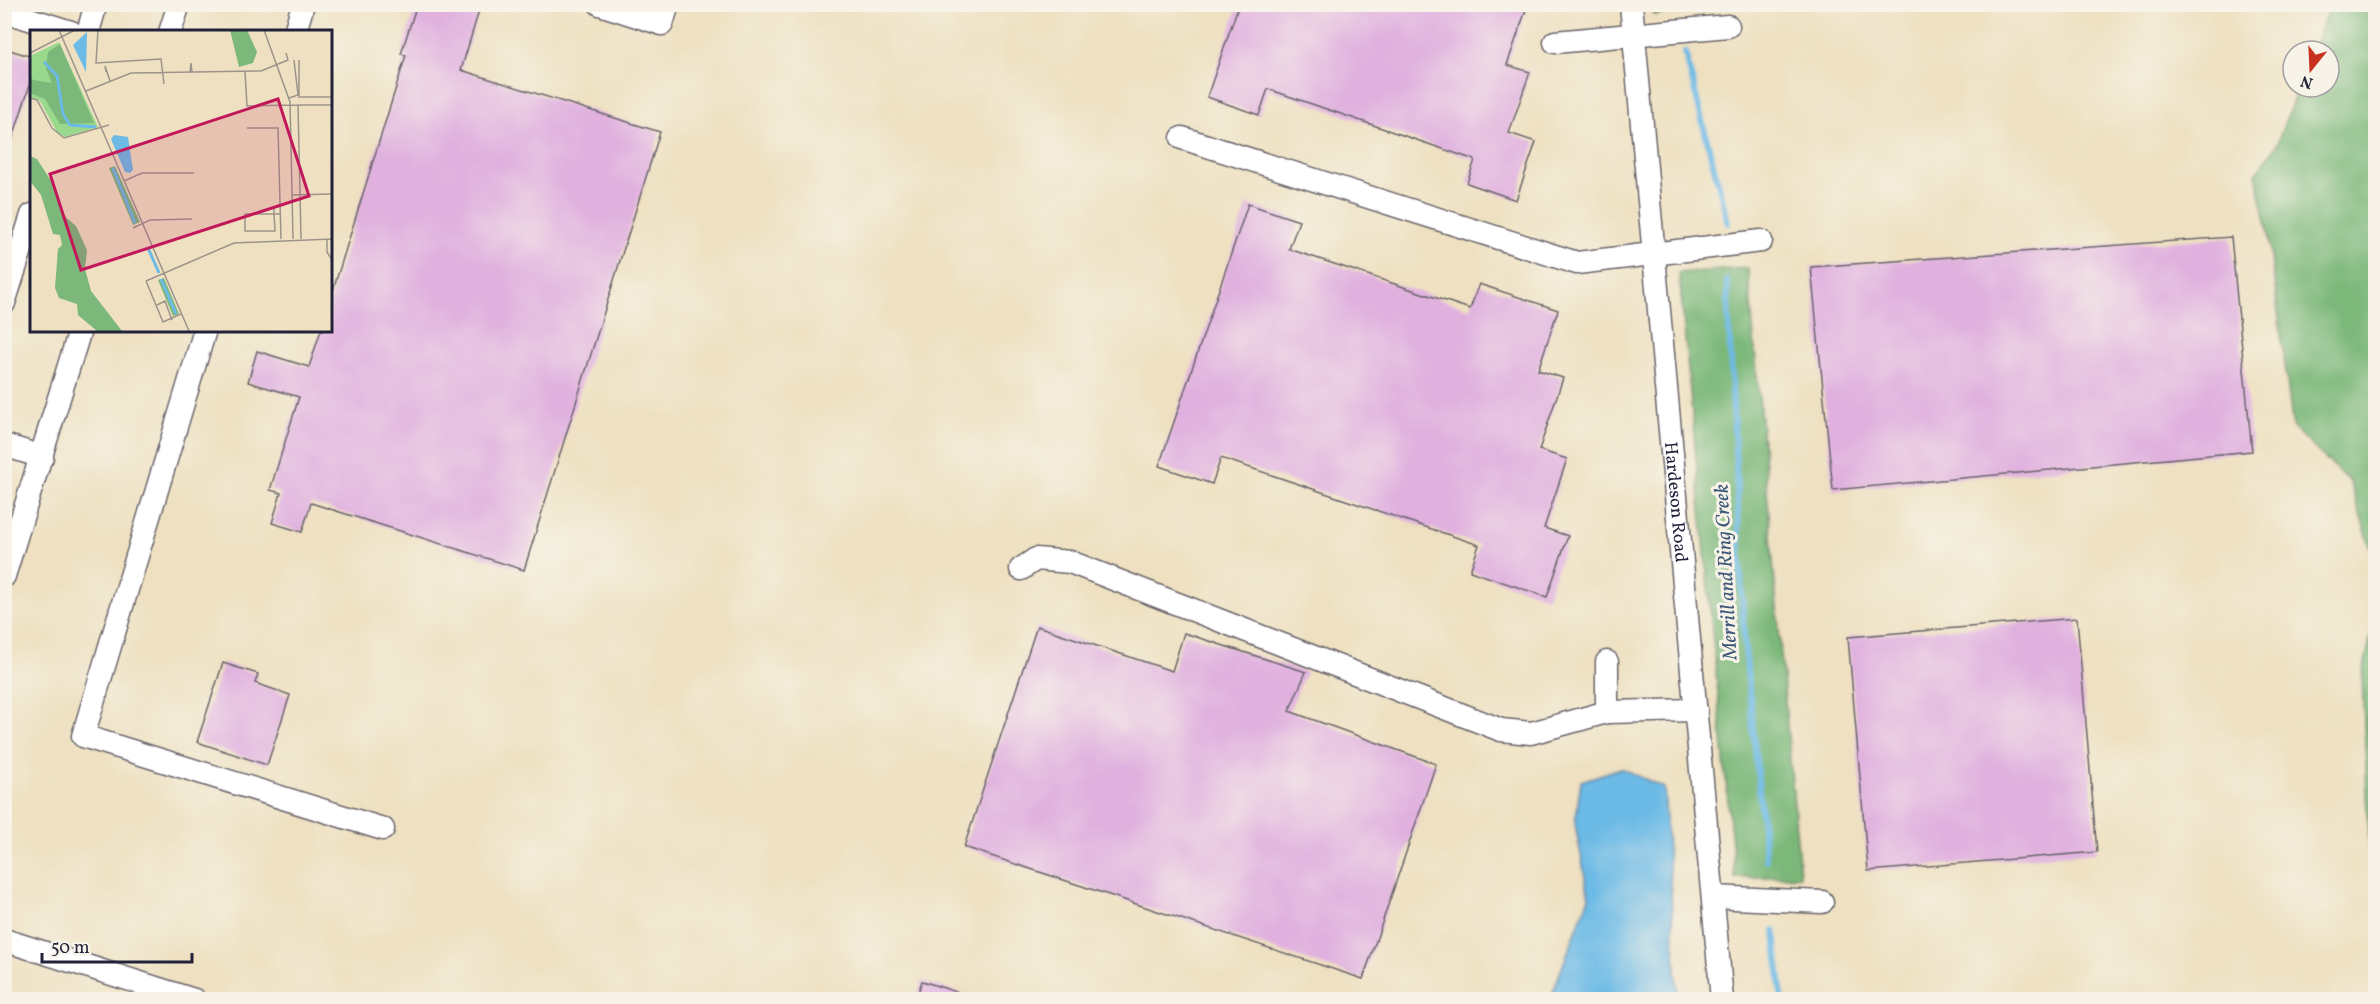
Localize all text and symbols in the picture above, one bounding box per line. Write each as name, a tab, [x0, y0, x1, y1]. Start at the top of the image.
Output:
inset map	[30, 30, 332, 332]
north arrow	[2281, 39, 2341, 99]
text: N	[2298, 69, 2316, 94]
street label: Hardeson Road	[1657, 441, 1693, 563]
water label: Merrill and Ring Creek	[1708, 483, 1746, 661]
scale bar	[42, 926, 192, 964]
text: 50 m	[51, 936, 90, 961]

